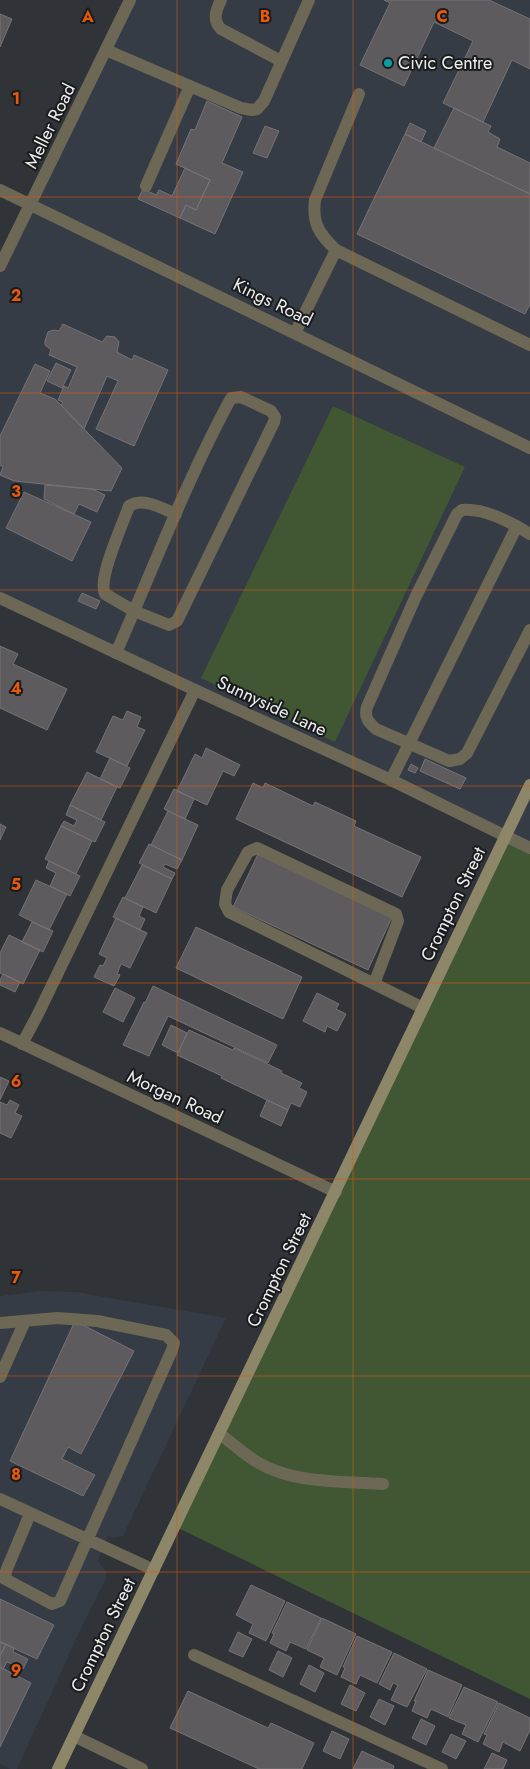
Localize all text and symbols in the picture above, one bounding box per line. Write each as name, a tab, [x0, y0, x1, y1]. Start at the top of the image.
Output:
text: A	[81, 5, 94, 28]
text: B	[260, 5, 270, 28]
text: C	[436, 5, 448, 28]
place label: Civic Centre	[398, 50, 492, 76]
marker: Civic Centre	[382, 57, 394, 69]
street label: Meller Road	[18, 79, 82, 173]
text: 1	[12, 87, 20, 110]
street label: Kings Road	[229, 271, 317, 333]
text: 2	[11, 284, 21, 307]
text: 3	[11, 480, 21, 503]
street label: Sunnyside Lane	[213, 669, 331, 743]
text: 4	[10, 677, 22, 700]
street label: Crompton Street	[414, 842, 492, 966]
text: 5	[11, 873, 21, 896]
street label: Morgan Road	[123, 1063, 227, 1131]
text: 6	[11, 1070, 21, 1093]
street label: Crompton Street	[240, 1208, 318, 1332]
text: 7	[11, 1266, 21, 1289]
text: 8	[11, 1463, 21, 1486]
street label: Crompton Street	[64, 1573, 142, 1697]
text: 9	[11, 1659, 21, 1682]

